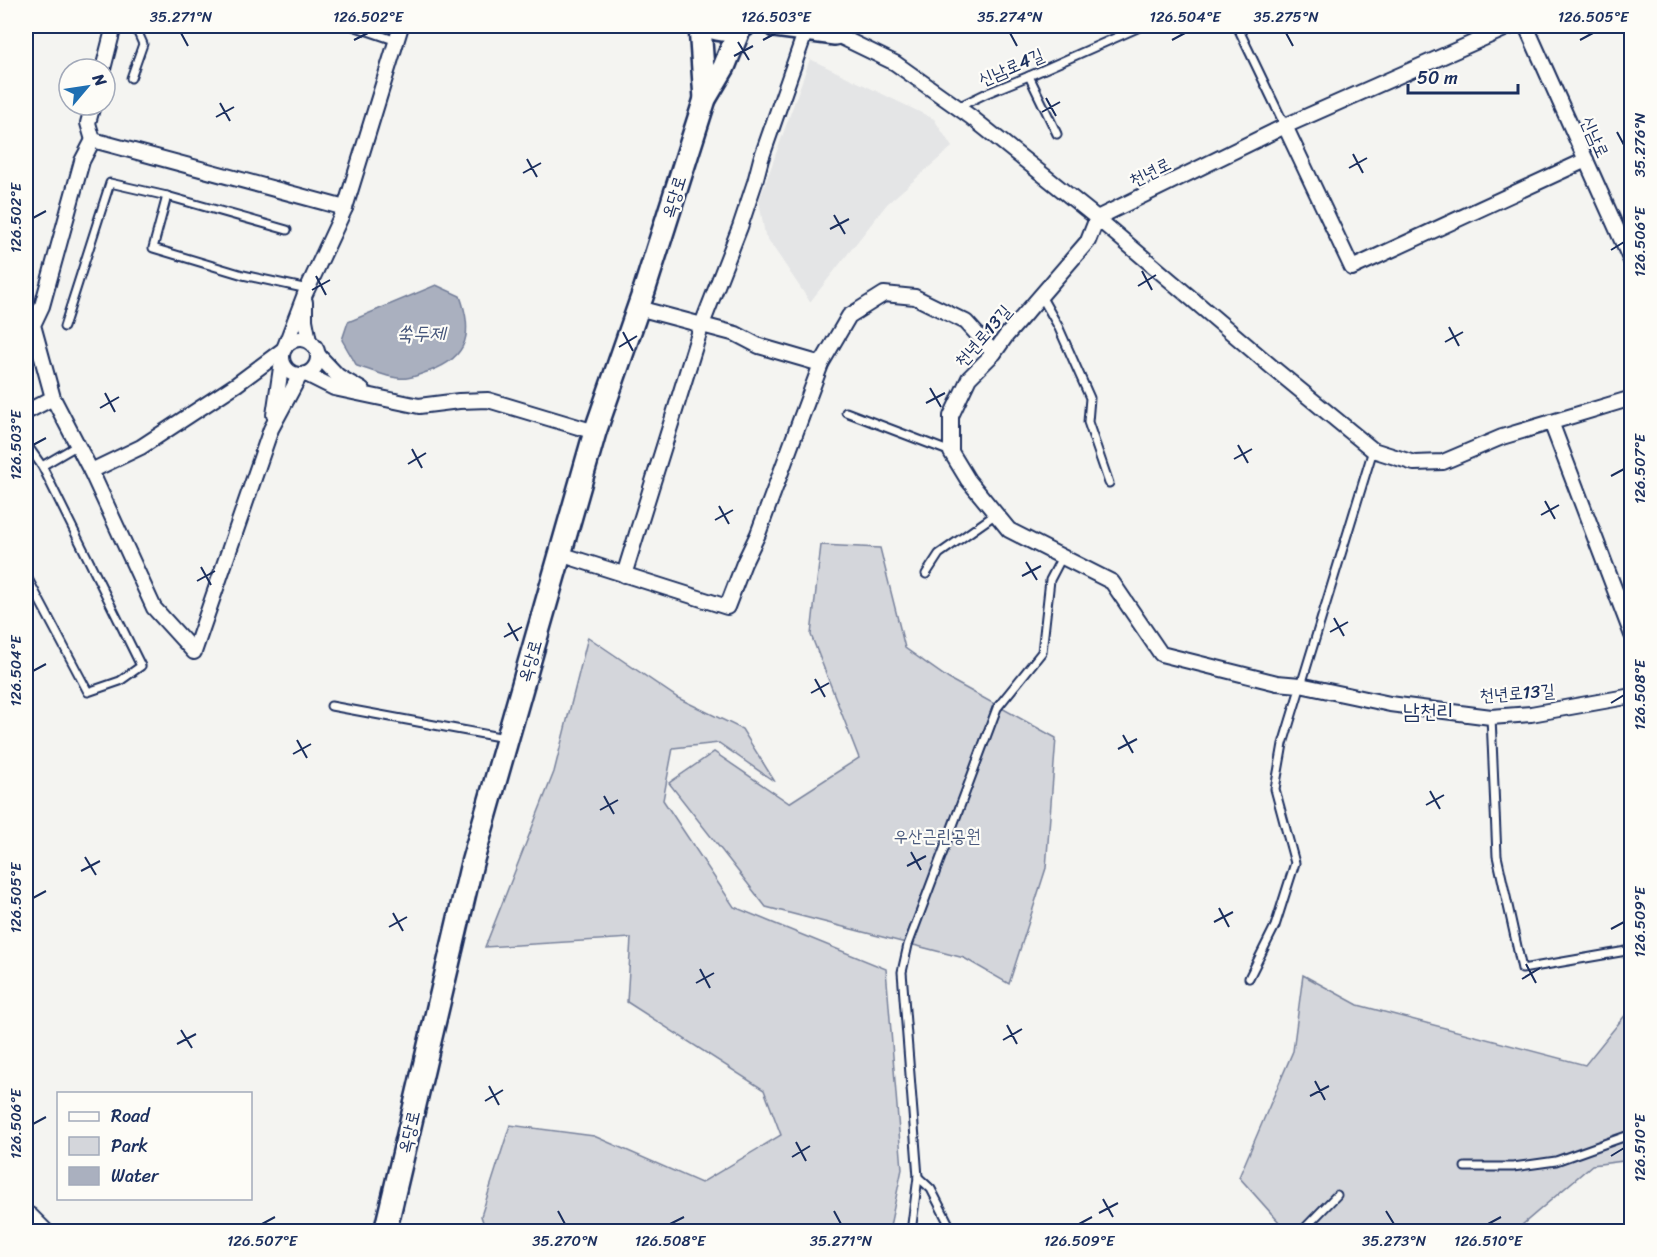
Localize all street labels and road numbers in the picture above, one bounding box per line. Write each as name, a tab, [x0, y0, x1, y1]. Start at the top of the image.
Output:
street label: 신남로4길	[973, 39, 1050, 95]
street label: 신남로	[1572, 111, 1618, 163]
street label: 천년로	[1123, 148, 1177, 196]
street label: 옥당로	[652, 172, 696, 222]
street label: 천년로13길	[946, 297, 1020, 375]
street label: 옥당로	[509, 636, 551, 686]
street label: 천년로13길	[1478, 674, 1556, 712]
street label: 옥당로	[389, 1107, 429, 1157]

